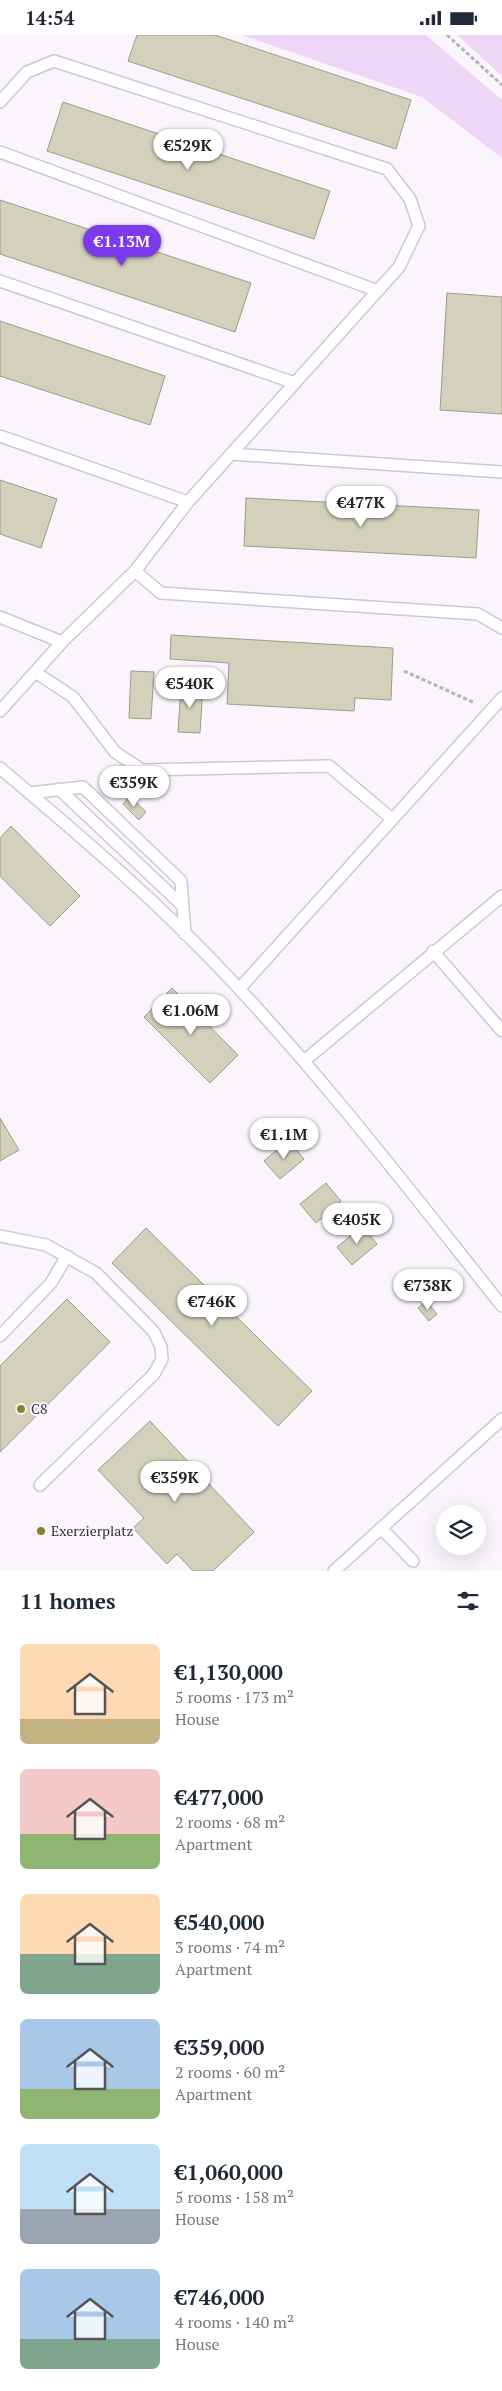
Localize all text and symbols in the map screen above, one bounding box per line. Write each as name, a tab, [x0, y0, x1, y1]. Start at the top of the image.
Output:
text: 14:54	[25, 5, 74, 30]
pin: €529K	[153, 129, 223, 171]
text: €529K	[164, 134, 212, 156]
pin: €1.13M	[81, 225, 163, 267]
text: €1.13M	[94, 230, 150, 252]
pin: €477K	[326, 485, 396, 528]
text: €477K	[337, 491, 385, 513]
pin: €540K	[155, 667, 225, 709]
text: €540K	[166, 672, 214, 694]
pin: €359K	[99, 765, 169, 808]
text: €359K	[110, 771, 158, 793]
pin: €1.06M	[150, 993, 232, 1036]
text: €1.06M	[163, 999, 219, 1021]
pin: €1.1M	[249, 1117, 319, 1160]
text: €1.1M	[261, 1123, 307, 1145]
pin: €405K	[322, 1203, 392, 1245]
text: €405K	[333, 1208, 381, 1230]
pin: €738K	[393, 1269, 463, 1311]
text: €738K	[404, 1274, 452, 1296]
pin: €746K	[177, 1285, 247, 1327]
text: €746K	[188, 1290, 236, 1312]
place label: C8	[31, 1399, 47, 1418]
marker: C8	[15, 1403, 27, 1415]
pin: €359K	[140, 1461, 210, 1503]
text: €359K	[151, 1466, 199, 1488]
map controls	[436, 1505, 486, 1555]
button: layers	[436, 1505, 486, 1555]
place label: Exerzierplatz	[51, 1521, 134, 1540]
marker: Exerzierplatz	[35, 1525, 47, 1537]
text: 11 homes	[20, 1587, 116, 1615]
icon: filters	[454, 1587, 482, 1615]
text: €1,130,000	[175, 1658, 283, 1686]
icon: home	[60, 1664, 120, 1724]
text: 5 rooms · 173 m²	[175, 1686, 294, 1708]
text: House	[175, 1708, 220, 1730]
text: €477,000	[175, 1783, 263, 1811]
icon: home	[60, 1789, 120, 1849]
text: 2 rooms · 68 m²	[175, 1811, 285, 1833]
text: Apartment	[175, 1833, 252, 1855]
text: €540,000	[175, 1908, 264, 1936]
icon: home	[60, 1914, 120, 1974]
text: 3 rooms · 74 m²	[175, 1936, 285, 1958]
text: Apartment	[175, 1958, 252, 1980]
text: €359,000	[175, 2033, 264, 2061]
icon: home	[60, 2039, 120, 2099]
text: 2 rooms · 60 m²	[175, 2061, 285, 2083]
text: Apartment	[175, 2083, 252, 2105]
text: €1,060,000	[175, 2158, 283, 2186]
icon: home	[60, 2164, 120, 2224]
text: 5 rooms · 158 m²	[175, 2186, 294, 2208]
text: House	[175, 2208, 220, 2230]
text: €746,000	[175, 2283, 264, 2311]
icon: home	[60, 2289, 120, 2349]
text: 4 rooms · 140 m²	[175, 2311, 294, 2333]
text: House	[175, 2333, 220, 2355]

